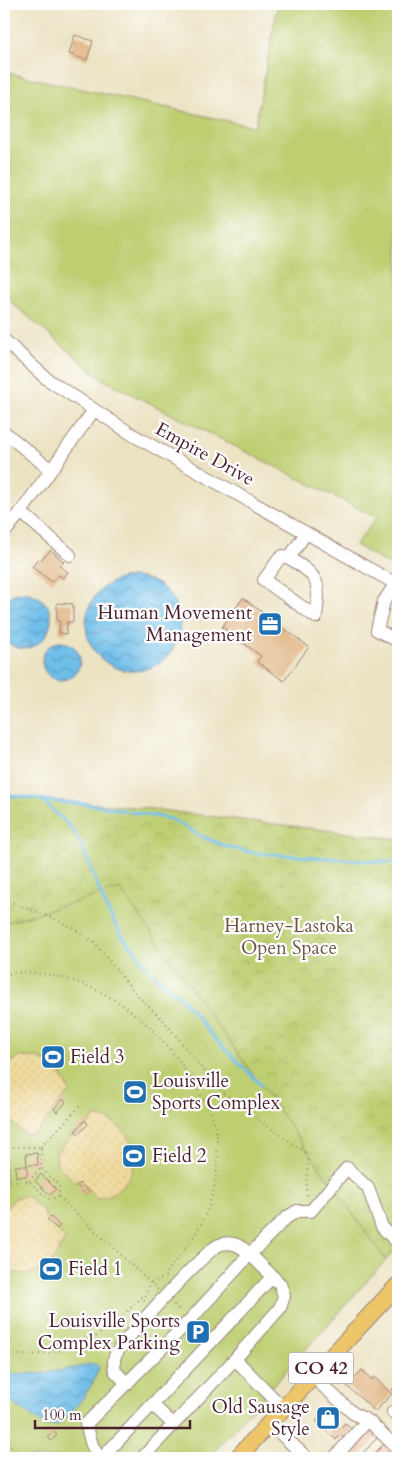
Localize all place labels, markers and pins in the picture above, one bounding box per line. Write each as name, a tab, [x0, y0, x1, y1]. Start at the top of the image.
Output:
place label: Human Movement Management	[98, 600, 252, 648]
office icon: Human Movement Management	[257, 611, 283, 637]
sports icon: Field 3	[40, 1044, 66, 1070]
place label: Field 3	[70, 1044, 125, 1070]
place label: Louisville Sports Complex	[152, 1068, 281, 1116]
sports icon: Louisville Sports Complex	[122, 1079, 148, 1105]
sports icon: Field 2	[121, 1143, 147, 1169]
place label: Field 2	[152, 1143, 207, 1169]
sports icon: Field 1	[38, 1256, 64, 1282]
place label: Field 1	[68, 1256, 123, 1282]
place label: Louisville Sports Complex Parking	[38, 1308, 180, 1356]
parking icon: Louisville Sports Complex Parking	[185, 1319, 211, 1345]
place label: Old Sausage Style	[212, 1394, 310, 1442]
shop icon: Old Sausage Style	[315, 1405, 341, 1431]

